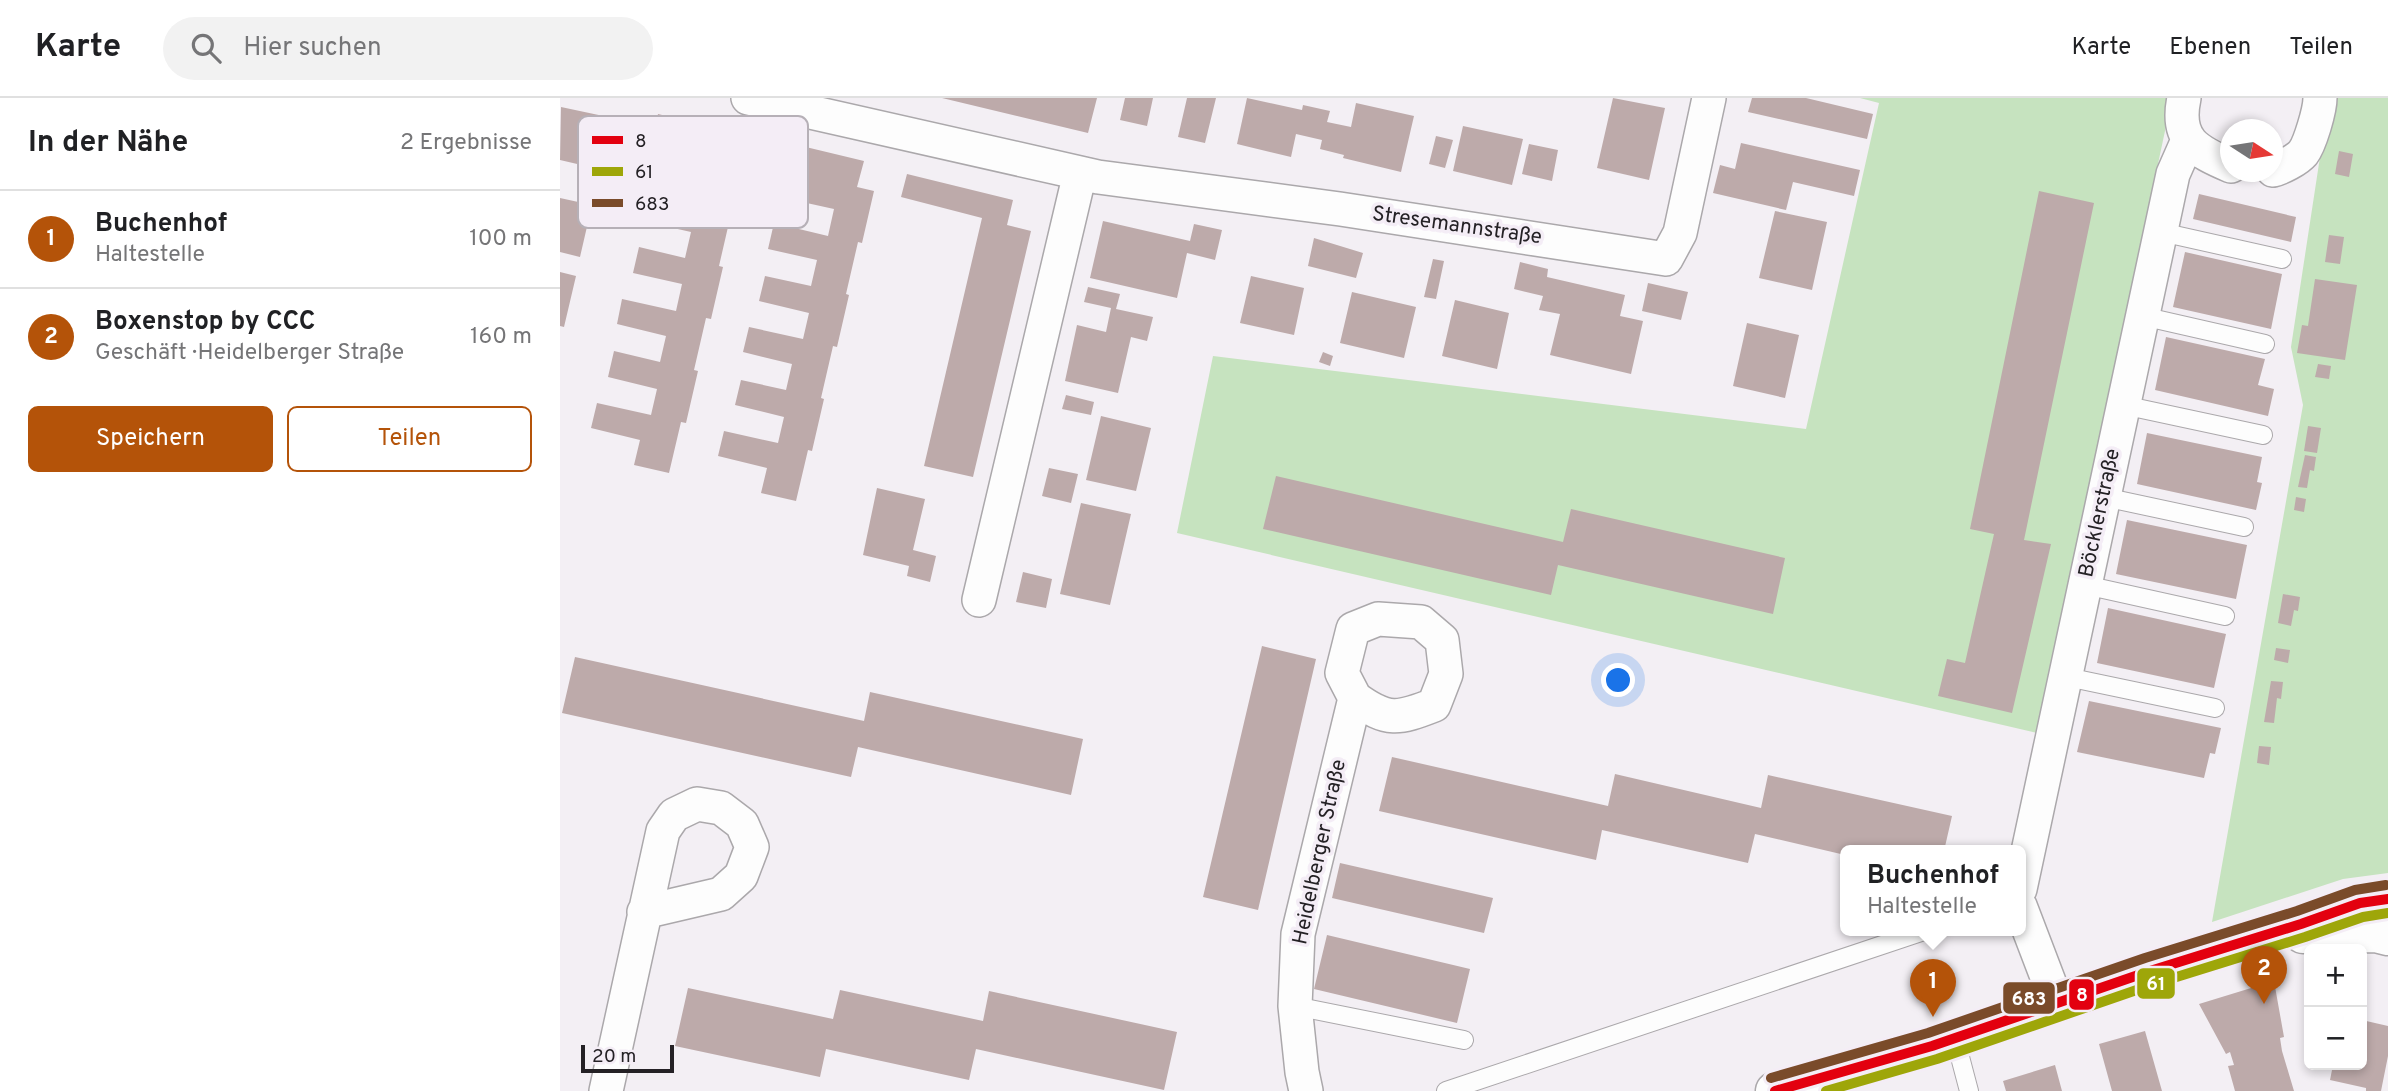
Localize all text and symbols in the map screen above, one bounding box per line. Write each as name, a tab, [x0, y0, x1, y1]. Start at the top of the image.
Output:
search box	[163, 17, 653, 80]
text: Karte	[35, 27, 121, 69]
icon: search	[187, 29, 225, 67]
text: Hier suchen	[243, 32, 382, 65]
text: Karte	[2071, 33, 2131, 63]
text: Ebenen	[2169, 33, 2251, 63]
text: Teilen	[2289, 33, 2353, 63]
legend	[578, 116, 808, 228]
north arrow	[2220, 119, 2283, 182]
text: In der Nähe	[28, 125, 188, 162]
text: 2 Ergebnisse	[400, 129, 532, 158]
text: 8	[635, 130, 647, 154]
text: 61	[635, 161, 653, 185]
text: 683	[635, 193, 669, 217]
street label: Stresemannstraße	[1370, 201, 1544, 251]
text: Buchenhof	[95, 208, 227, 241]
text: 1	[46, 225, 56, 254]
text: 100 m	[469, 225, 532, 254]
text: Haltestelle	[95, 241, 205, 270]
text: Boxenstop by CCC	[95, 306, 315, 339]
text: 2	[44, 323, 58, 352]
text: 160 m	[470, 323, 532, 352]
text: Geschäft · Heidelberger Straße	[95, 339, 404, 368]
button: Speichern	[28, 406, 273, 472]
button: Teilen	[287, 406, 532, 472]
street label: Böcklerstraße	[2073, 446, 2127, 580]
your location	[1601, 663, 1635, 697]
street label: Heidelberger Straße	[1287, 757, 1353, 947]
popup	[1840, 845, 2026, 936]
text: Buchenhof	[1867, 860, 1999, 893]
text: Haltestelle	[1867, 893, 1977, 922]
map controls	[2304, 944, 2367, 1070]
button: +	[2304, 944, 2367, 1007]
pin: 2	[2241, 946, 2287, 1004]
pin: 1	[1910, 959, 1956, 1017]
line badge: 61	[2136, 967, 2176, 1000]
text: 61	[2146, 973, 2166, 997]
line badge: 8	[2068, 978, 2095, 1011]
line badge: 683	[2002, 981, 2056, 1015]
text: 8	[2076, 984, 2088, 1008]
text: 683	[2011, 988, 2047, 1012]
button: −	[2304, 1007, 2367, 1070]
scale bar	[581, 1042, 674, 1074]
text: 20 m	[592, 1045, 636, 1069]

